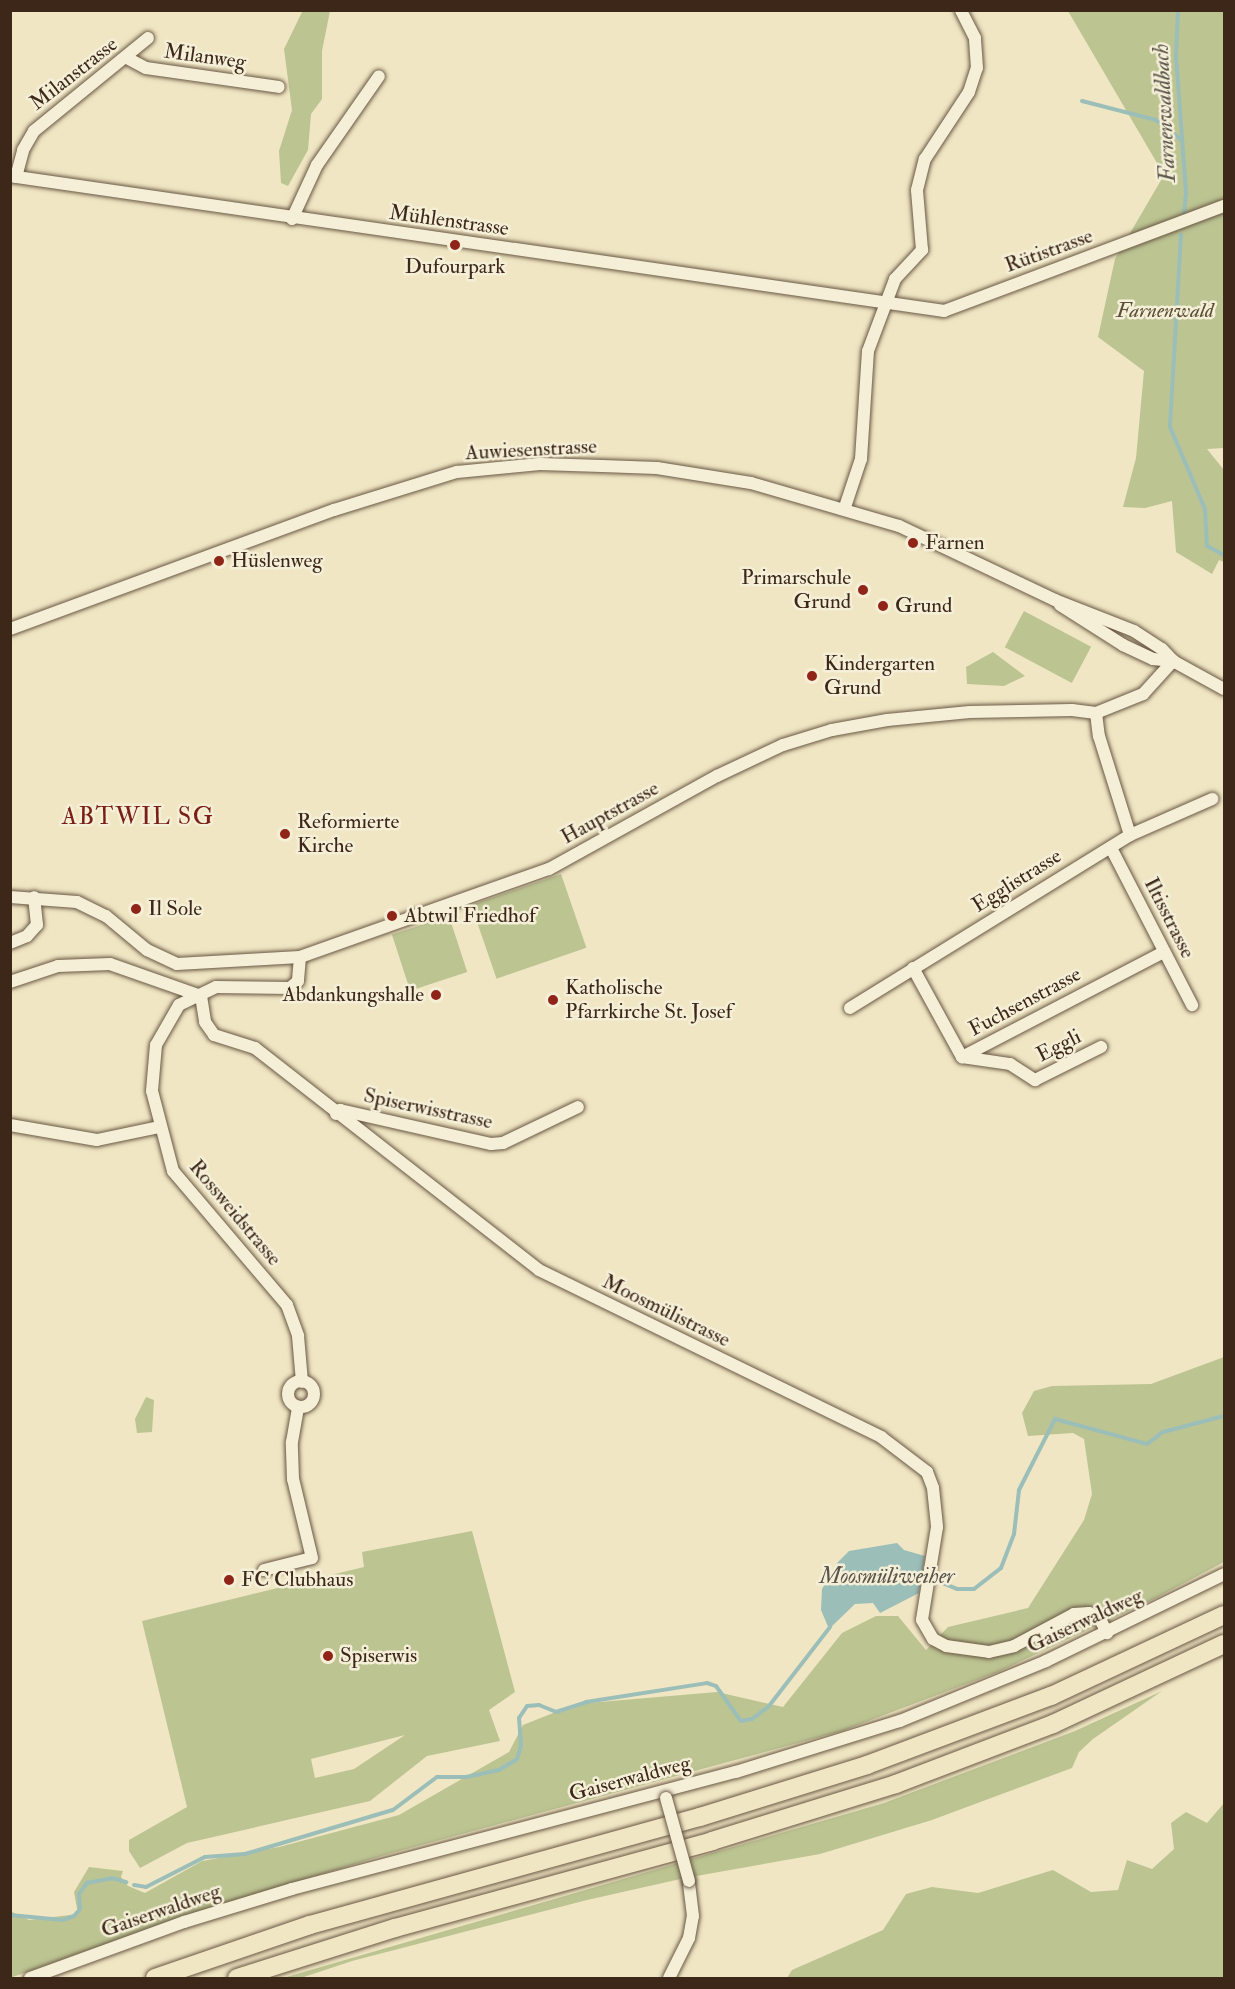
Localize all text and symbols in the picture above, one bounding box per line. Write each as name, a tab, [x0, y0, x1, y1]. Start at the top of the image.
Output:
street label: Milanstrasse	[25, 32, 123, 116]
street label: Milanweg	[162, 39, 248, 75]
water label: Farnenwaldbach	[1148, 43, 1182, 183]
street label: Mühlenstrasse	[388, 200, 510, 242]
street label: Rütistrasse	[1002, 223, 1096, 279]
marker: Dufourpark	[448, 238, 462, 252]
place label: Dufourpark	[405, 254, 505, 280]
park label: Farnenwald	[1116, 298, 1214, 324]
street label: Auwiesenstrasse	[465, 434, 597, 466]
place label: Farnen	[925, 530, 984, 556]
marker: Farnen	[906, 536, 920, 550]
place label: Hüslenweg	[231, 548, 323, 574]
marker: Hüslenweg	[212, 554, 226, 568]
place label: Primarschule Grund	[741, 565, 851, 615]
marker: Primarschule Grund	[856, 583, 870, 597]
place label: Grund	[895, 593, 952, 619]
marker: Grund	[876, 599, 890, 613]
place label: Kindergarten Grund	[824, 651, 935, 701]
marker: Kindergarten Grund	[805, 669, 819, 683]
street label: Hauptstrasse	[557, 776, 663, 850]
district label: ABTWIL SG	[62, 803, 214, 831]
place label: Reformierte Kirche	[297, 809, 399, 859]
marker: Reformierte Kirche	[278, 827, 292, 841]
street label: Egglistrasse	[968, 844, 1066, 918]
street label: Iltisstrasse	[1138, 874, 1200, 962]
place label: Il Sole	[148, 896, 202, 922]
marker: Il Sole	[129, 902, 143, 916]
place label: Abtwil Friedhof	[404, 903, 536, 929]
marker: Abtwil Friedhof	[385, 909, 399, 923]
street label: Fuchsenstrasse	[965, 962, 1085, 1042]
place label: Katholische Pfarrkirche St. Josef	[565, 975, 732, 1025]
place label: Abdankungshalle	[282, 982, 424, 1008]
marker: Abdankungshalle	[429, 988, 443, 1002]
marker: Katholische Pfarrkirche St. Josef	[546, 993, 560, 1007]
street label: Eggli	[1032, 1024, 1086, 1068]
street label: Spiserwisstrasse	[361, 1083, 495, 1135]
street label: Rossweidstrasse	[183, 1155, 287, 1271]
street label: Moosmülistrasse	[598, 1269, 734, 1353]
water label: Moosmüliweiher	[820, 1564, 954, 1590]
place label: FC Clubhaus	[241, 1567, 353, 1593]
marker: FC Clubhaus	[222, 1573, 236, 1587]
street label: Gaiserwaldweg	[1023, 1583, 1147, 1659]
place label: Spiserwis	[340, 1643, 417, 1669]
marker: Spiserwis	[321, 1649, 335, 1663]
street label: Gaiserwaldweg	[567, 1751, 693, 1807]
street label: Gaiserwaldweg	[98, 1879, 224, 1943]

